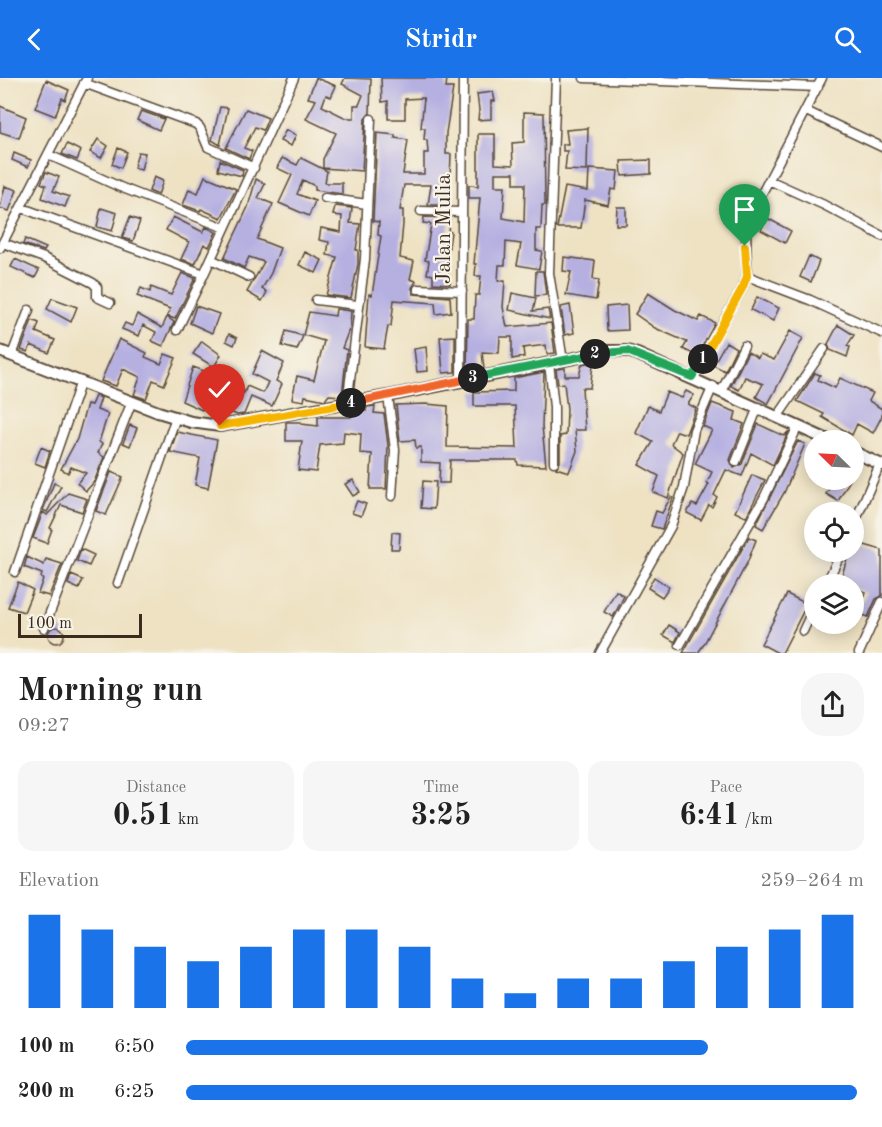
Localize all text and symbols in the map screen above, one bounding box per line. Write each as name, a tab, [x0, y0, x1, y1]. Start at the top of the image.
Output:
icon: back	[18, 23, 51, 56]
icon: search	[831, 23, 864, 56]
text: Stridr	[405, 26, 477, 53]
street label: Jalan Mulia	[433, 174, 455, 284]
pin	[719, 184, 770, 246]
icon: arrive	[728, 193, 761, 226]
pin: 2	[580, 339, 610, 369]
pin: 1	[688, 344, 718, 374]
text: 2	[590, 346, 600, 362]
text: 1	[698, 351, 708, 367]
pin: 3	[458, 363, 488, 393]
pin	[194, 364, 245, 426]
text: 3	[468, 370, 478, 386]
icon: check	[203, 373, 236, 406]
pin: 4	[336, 388, 366, 418]
text: 4	[346, 395, 356, 411]
north arrow	[804, 430, 864, 490]
map controls	[804, 430, 864, 634]
button: locate	[804, 502, 864, 562]
button: layers	[804, 574, 864, 634]
scale bar	[18, 611, 142, 638]
text: 100 m	[27, 616, 72, 632]
button: share	[801, 673, 864, 736]
text: Morning run	[18, 675, 203, 708]
text: 09:27	[18, 716, 70, 736]
text: Distance	[126, 780, 186, 796]
text: Time	[423, 780, 459, 796]
text: Pace	[710, 780, 742, 796]
text: 0.51	[113, 801, 174, 831]
text: 3:25	[411, 801, 471, 831]
text: 6:41	[679, 801, 740, 831]
text: km	[174, 812, 199, 828]
text: /km	[740, 812, 773, 828]
text: Elevation	[18, 871, 99, 891]
text: 259–264 m	[761, 871, 864, 891]
text: 100 m	[18, 1037, 74, 1057]
text: 6:50	[114, 1037, 154, 1057]
text: 200 m	[18, 1082, 74, 1102]
text: 6:25	[114, 1082, 154, 1102]

